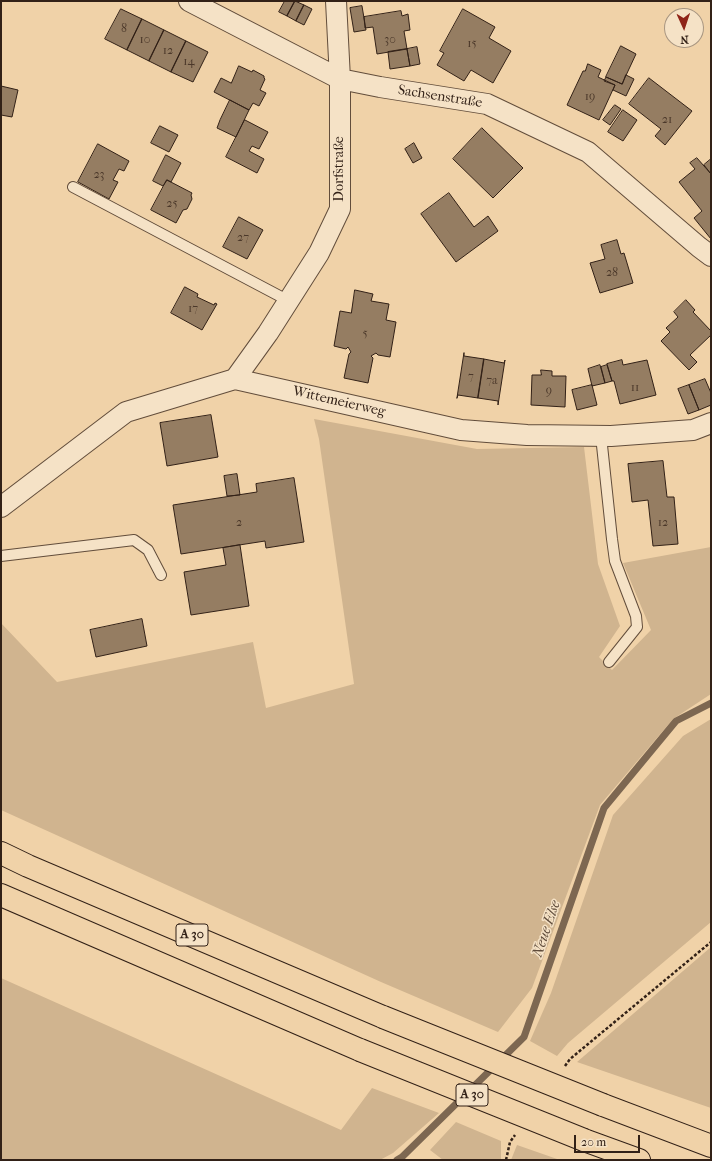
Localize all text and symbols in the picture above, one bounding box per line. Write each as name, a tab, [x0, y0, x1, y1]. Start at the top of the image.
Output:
north arrow	[664, 8, 704, 48]
house number: 8	[121, 22, 127, 36]
house number: 10	[140, 33, 150, 47]
house number: 30	[384, 33, 396, 47]
text: N	[680, 33, 689, 46]
house number: 15	[467, 37, 477, 51]
house number: 12	[163, 44, 173, 58]
house number: 14	[183, 55, 195, 69]
street label: Sachsenstraße	[397, 82, 483, 112]
house number: 19	[585, 90, 595, 104]
house number: 21	[662, 113, 672, 127]
street label: Dorfstraße	[332, 136, 348, 202]
house number: 23	[93, 168, 105, 182]
house number: 25	[166, 197, 178, 211]
house number: 27	[237, 231, 249, 245]
house number: 28	[606, 266, 618, 280]
house number: 17	[188, 302, 198, 316]
house number: 5	[362, 327, 368, 341]
house number: 7	[468, 370, 474, 384]
house number: 7a	[486, 374, 498, 388]
house number: 11	[631, 381, 639, 395]
street label: Wittemeierweg	[291, 383, 387, 421]
house number: 9	[546, 384, 552, 398]
house number: 2	[236, 516, 242, 530]
house number: 12	[658, 516, 668, 530]
water label: Neue Else	[529, 898, 565, 960]
road number: A 30	[176, 924, 208, 946]
road number: A 30	[456, 1084, 488, 1106]
scale bar	[576, 1127, 642, 1153]
text: 20 m	[581, 1135, 606, 1149]

